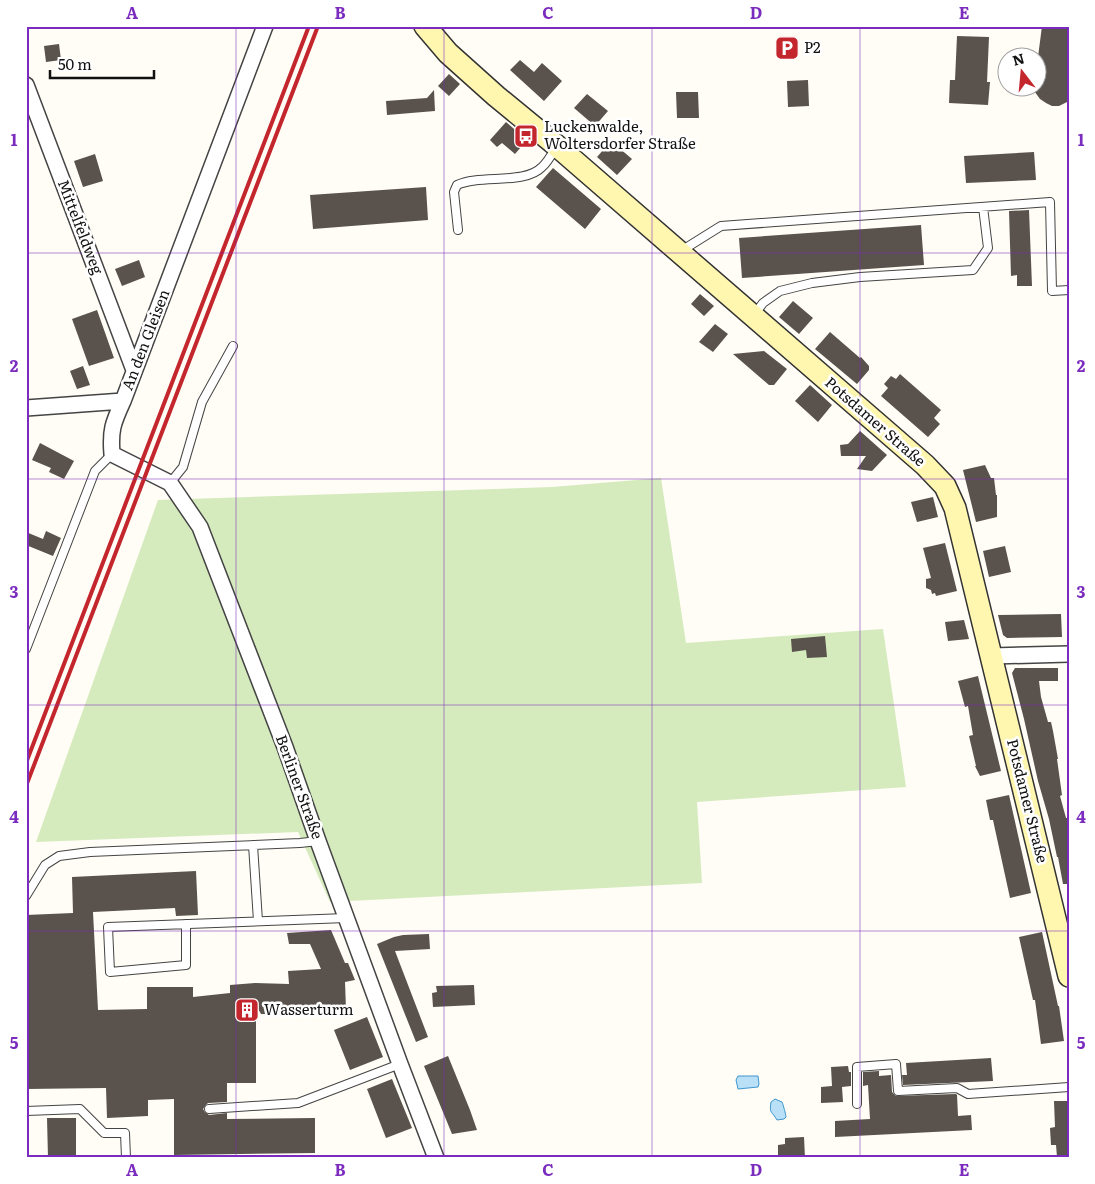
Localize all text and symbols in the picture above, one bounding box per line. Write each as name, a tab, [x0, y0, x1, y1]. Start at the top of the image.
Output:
text: A	[126, 0, 138, 24]
text: B	[334, 0, 346, 24]
text: C	[542, 0, 554, 24]
text: D	[750, 0, 762, 24]
text: E	[959, 0, 970, 24]
parking icon: P2	[774, 35, 800, 61]
place label: P2	[804, 35, 821, 58]
text: N	[1010, 47, 1027, 70]
scale bar	[50, 48, 154, 80]
north arrow	[998, 48, 1048, 98]
text: 50 m	[58, 52, 92, 75]
place label: Luckenwalde, Woltersdorfer Straße	[544, 114, 696, 154]
bus stop icon: Luckenwalde, Woltersdorfer Straße	[513, 123, 539, 149]
text: 1	[11, 127, 18, 151]
text: 1	[1078, 127, 1085, 151]
street label: Mittelfeldweg	[53, 176, 110, 278]
street label: An den Gleisen	[115, 286, 174, 393]
text: 2	[10, 353, 19, 377]
text: 2	[1077, 353, 1086, 377]
street label: Potsdamer Straße	[820, 370, 932, 471]
text: 3	[10, 579, 19, 603]
text: 3	[1077, 579, 1086, 603]
street label: Berliner Straße	[271, 731, 330, 842]
street label: Potsdamer Straße	[1002, 736, 1055, 865]
text: 4	[9, 804, 19, 828]
text: 4	[1076, 804, 1086, 828]
building icon: Wasserturm	[234, 997, 260, 1023]
place label: Wasserturm	[264, 997, 354, 1020]
text: 5	[10, 1030, 19, 1054]
text: 5	[1077, 1030, 1086, 1054]
text: A	[126, 1157, 138, 1181]
text: B	[334, 1157, 346, 1181]
text: C	[542, 1157, 554, 1181]
text: D	[750, 1157, 762, 1181]
text: E	[959, 1157, 970, 1181]

